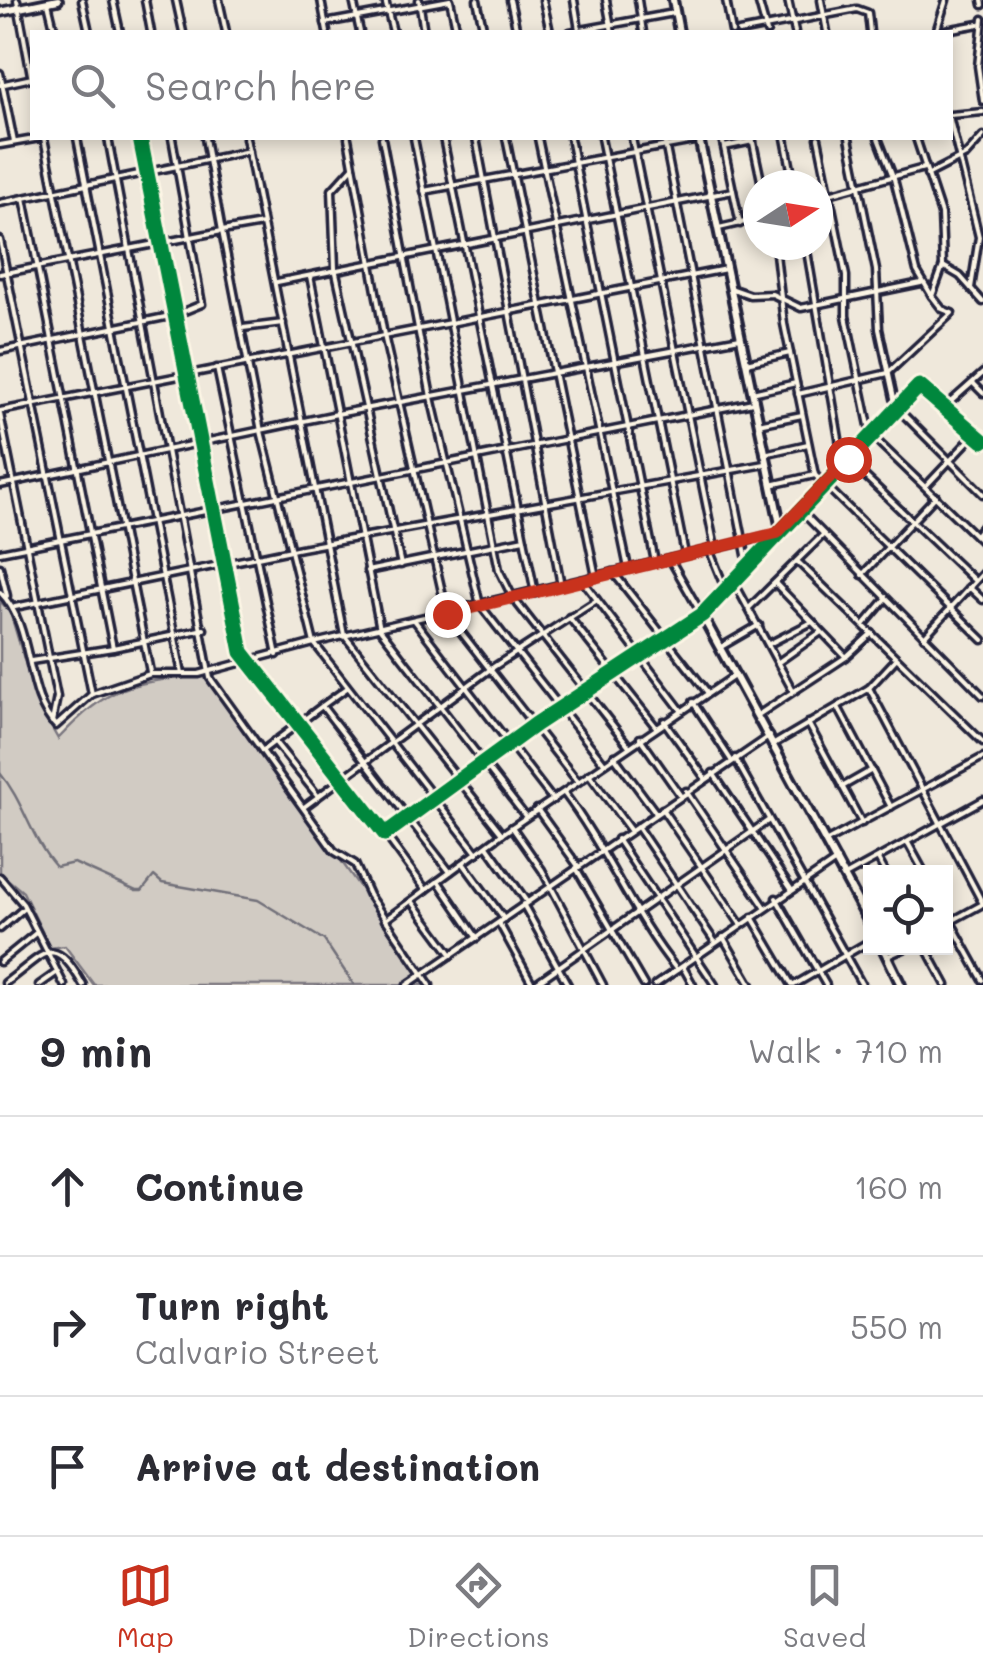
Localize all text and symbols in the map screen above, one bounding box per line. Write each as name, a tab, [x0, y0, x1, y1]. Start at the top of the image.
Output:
search box	[30, 30, 953, 140]
icon: search	[65, 58, 120, 113]
text: Search here	[145, 60, 376, 110]
north arrow	[743, 170, 833, 260]
route start	[826, 437, 872, 483]
route end	[425, 592, 471, 638]
map controls	[863, 865, 953, 955]
button: locate	[863, 865, 953, 955]
text: 9 min	[40, 1023, 152, 1078]
text: Walk · 710 m	[748, 1029, 943, 1071]
icon: ahead	[40, 1159, 95, 1214]
text: Continue	[135, 1161, 304, 1211]
text: 160 m	[854, 1165, 943, 1207]
text: Turn right	[135, 1280, 329, 1330]
icon: right	[40, 1299, 95, 1354]
text: 550 m	[850, 1305, 943, 1347]
text: Calvario Street	[135, 1330, 380, 1372]
icon: arrive	[40, 1439, 95, 1494]
text: Arrive at destination	[135, 1441, 540, 1491]
tab: Map	[117, 1558, 174, 1654]
tab: Directions	[407, 1558, 550, 1654]
tab: Saved	[783, 1558, 866, 1654]

